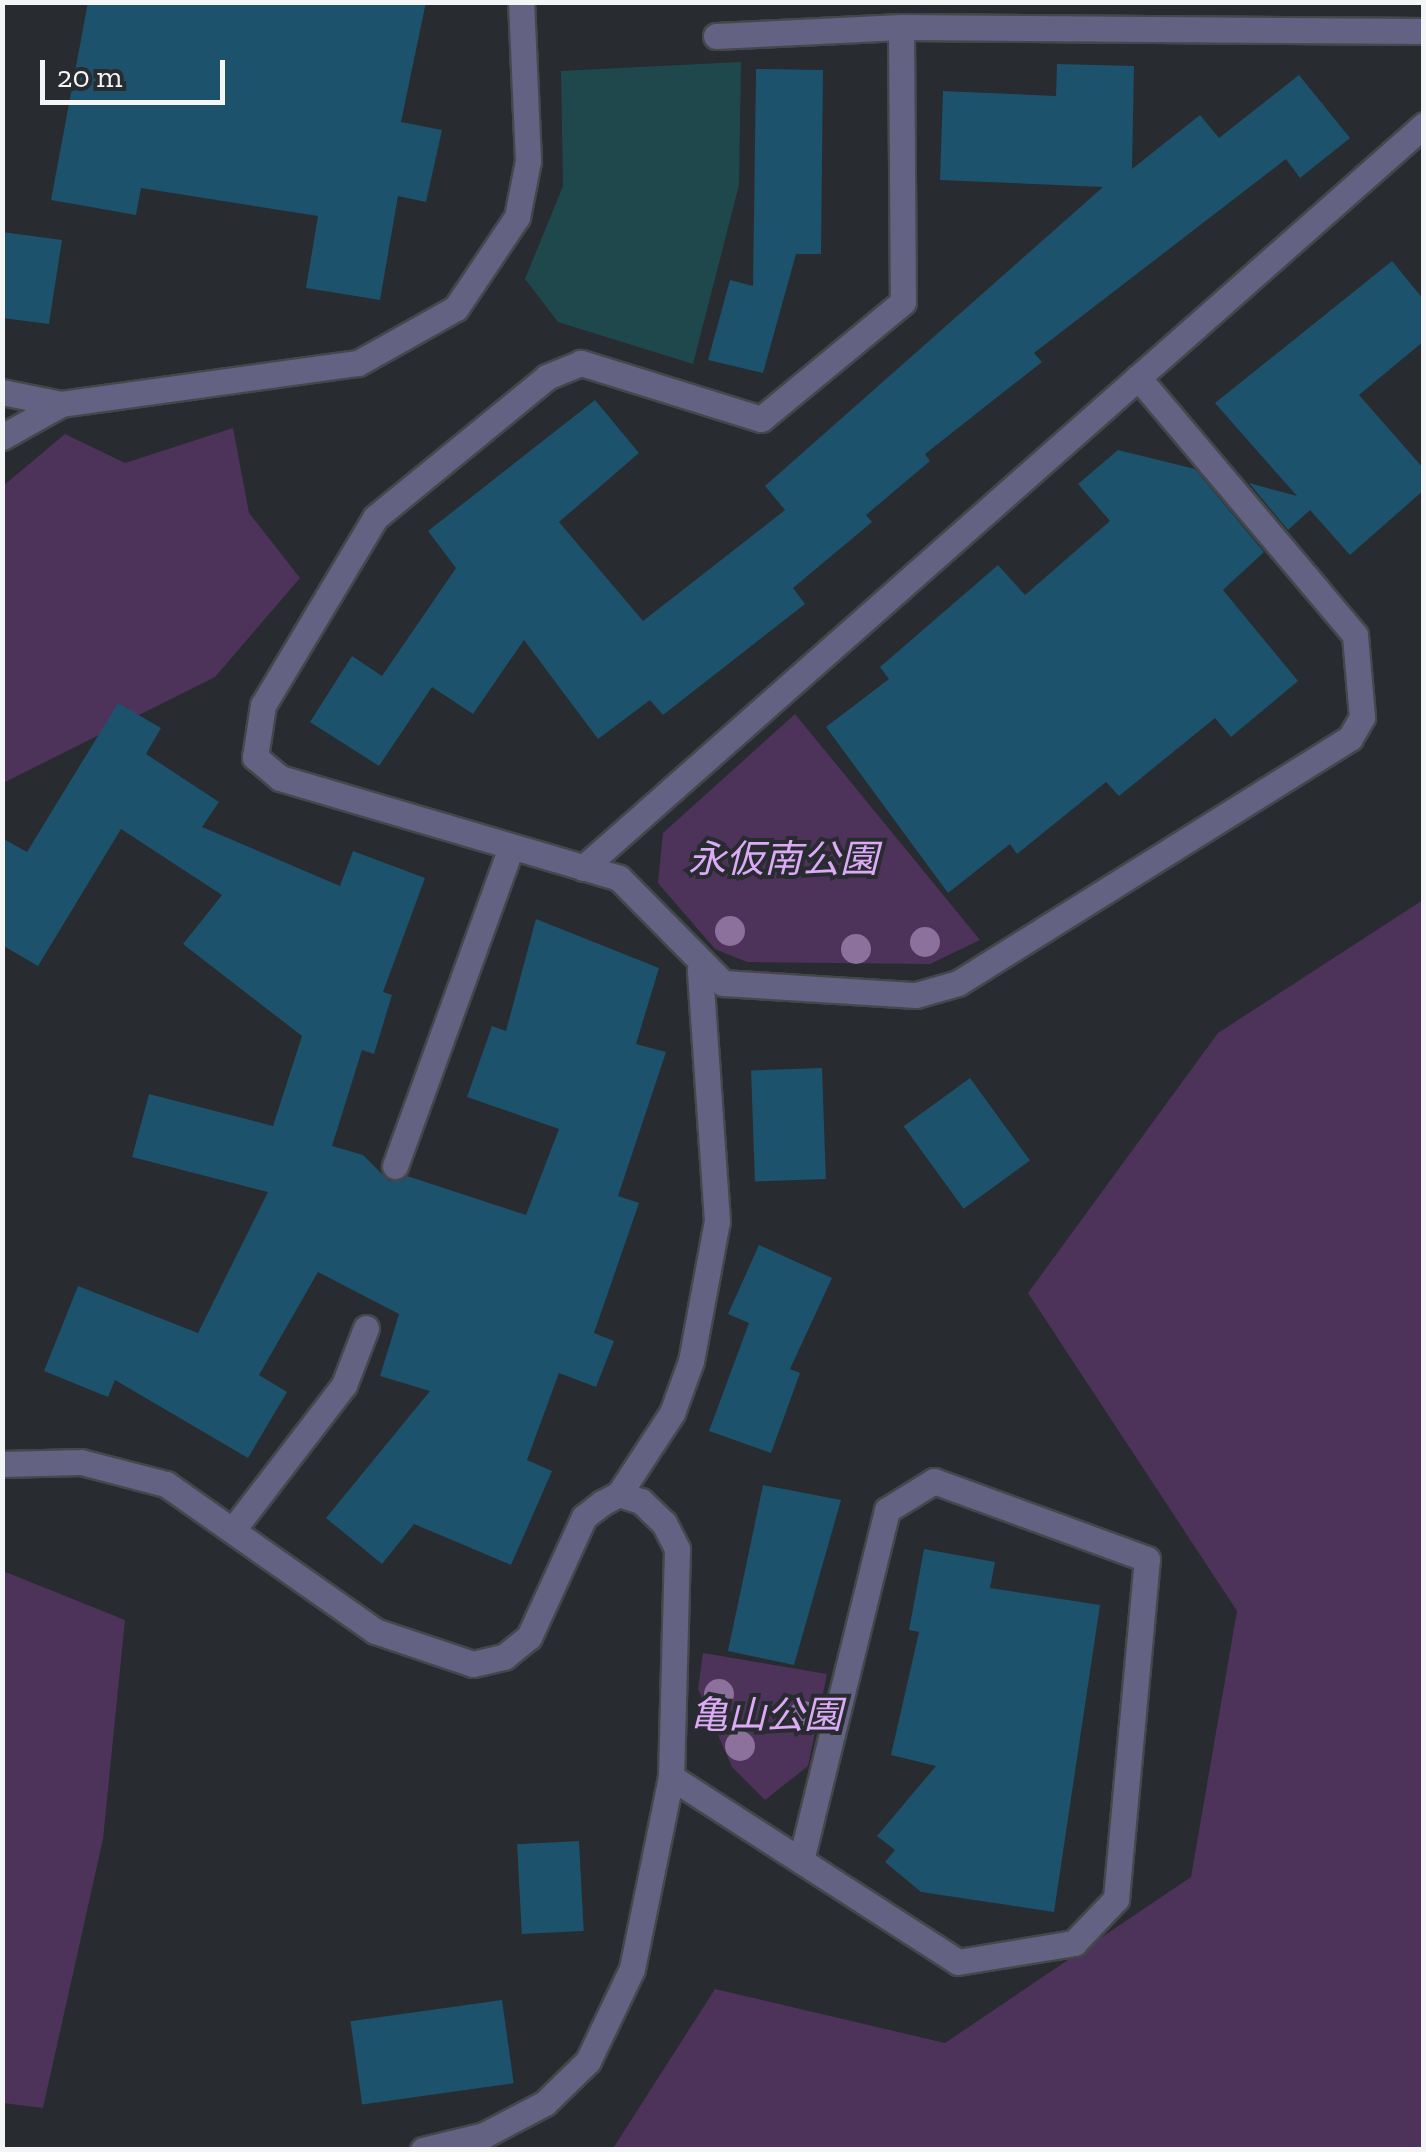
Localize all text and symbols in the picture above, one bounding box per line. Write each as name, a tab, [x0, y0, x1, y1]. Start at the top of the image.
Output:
scale bar	[45, 40, 230, 102]
text: 20 m	[57, 59, 122, 95]
park label: 永仮南公園	[688, 837, 878, 883]
park label: 亀山公園	[690, 1693, 842, 1739]

